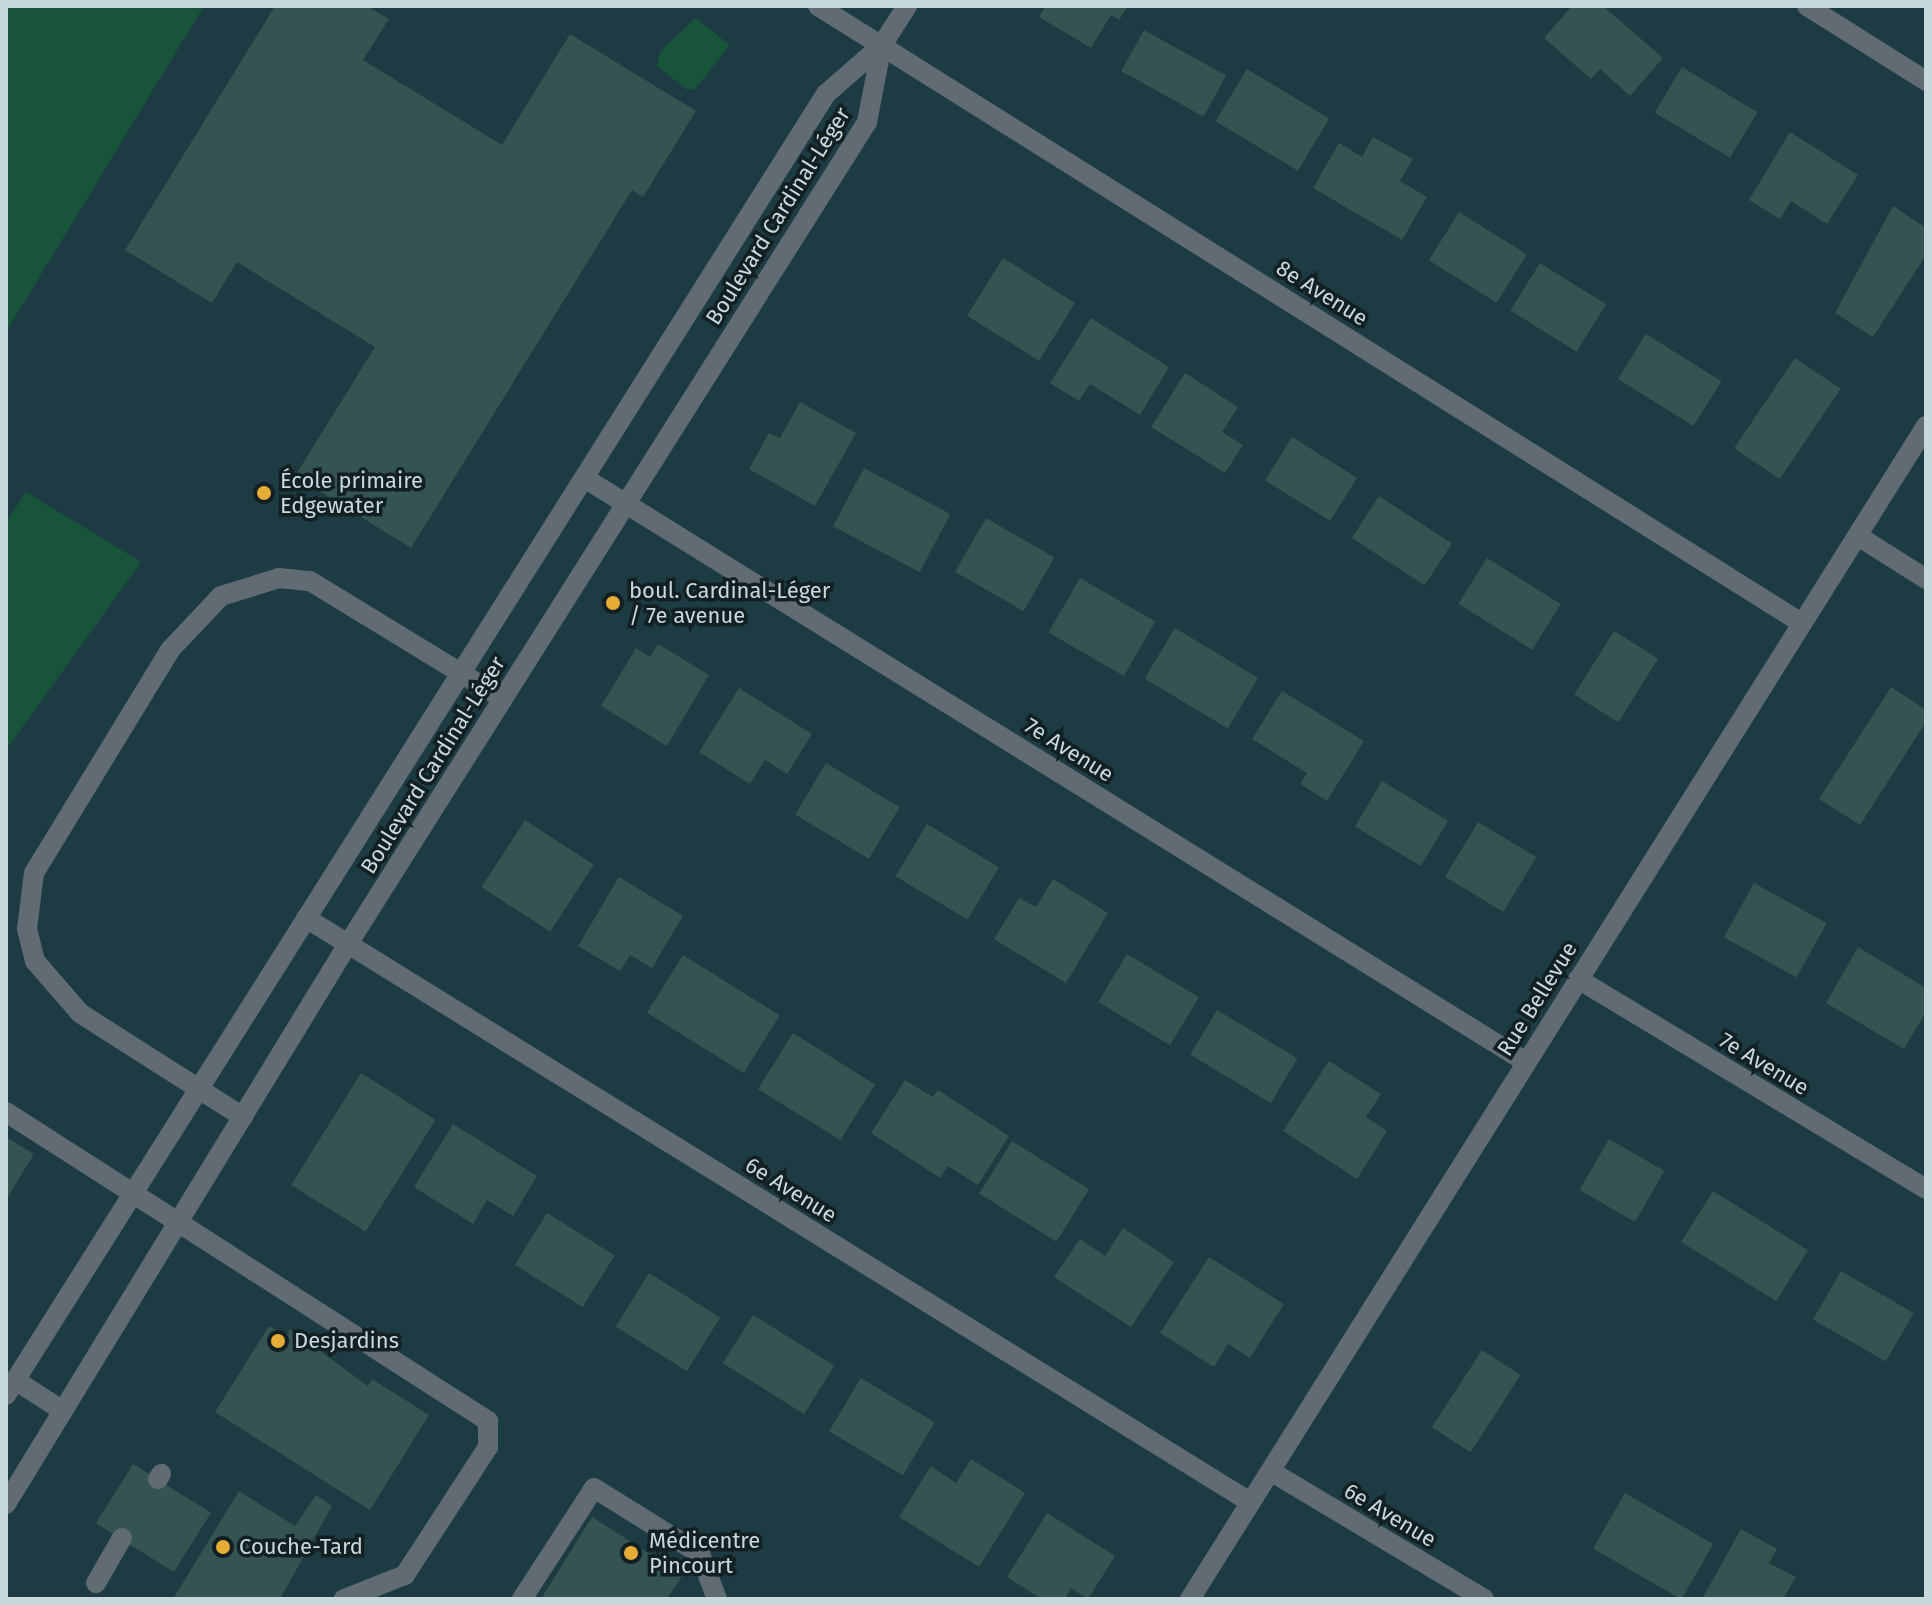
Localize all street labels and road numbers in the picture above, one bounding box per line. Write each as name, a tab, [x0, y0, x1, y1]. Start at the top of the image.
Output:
street label: Boulevard Cardinal-Léger	[700, 102, 856, 330]
street label: 8e Avenue	[1271, 255, 1373, 331]
street label: Boulevard Cardinal-Léger	[355, 651, 511, 879]
street label: 7e Avenue	[1020, 712, 1118, 788]
street label: Rue Bellevue	[1491, 937, 1583, 1061]
street label: 7e Avenue	[1714, 1027, 1814, 1101]
street label: 6e Avenue	[741, 1152, 841, 1228]
street label: 6e Avenue	[1339, 1477, 1441, 1553]

